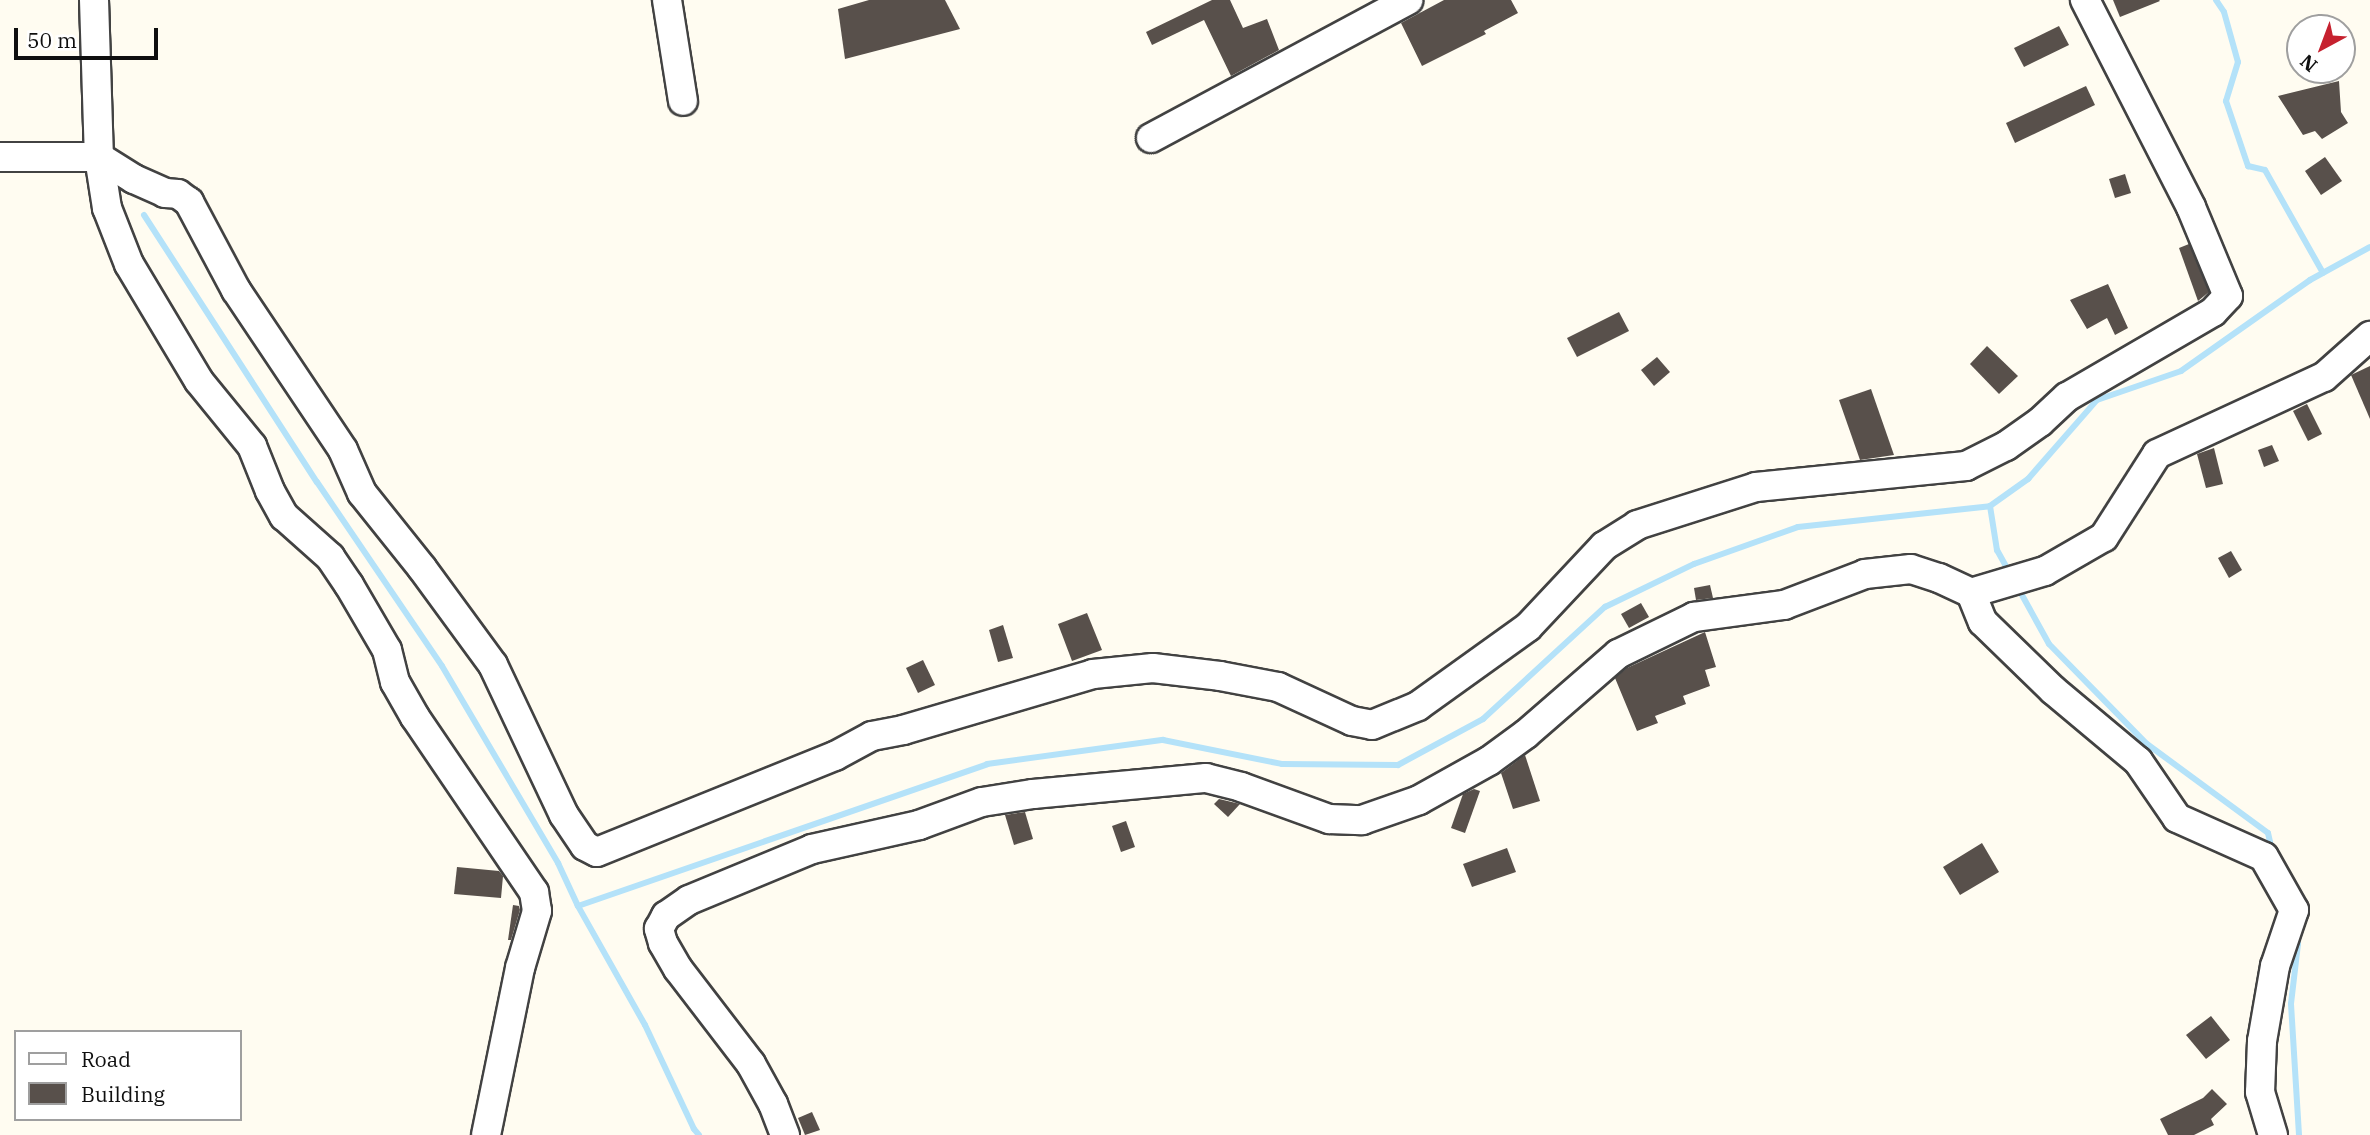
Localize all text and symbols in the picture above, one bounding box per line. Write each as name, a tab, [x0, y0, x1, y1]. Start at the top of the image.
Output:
scale bar	[18, 14, 161, 58]
north arrow	[2286, 14, 2356, 84]
text: 50 m	[27, 26, 77, 54]
text: N	[2295, 49, 2322, 77]
legend	[14, 1030, 242, 1121]
text: Road	[81, 1045, 131, 1073]
text: Building	[81, 1080, 165, 1108]

